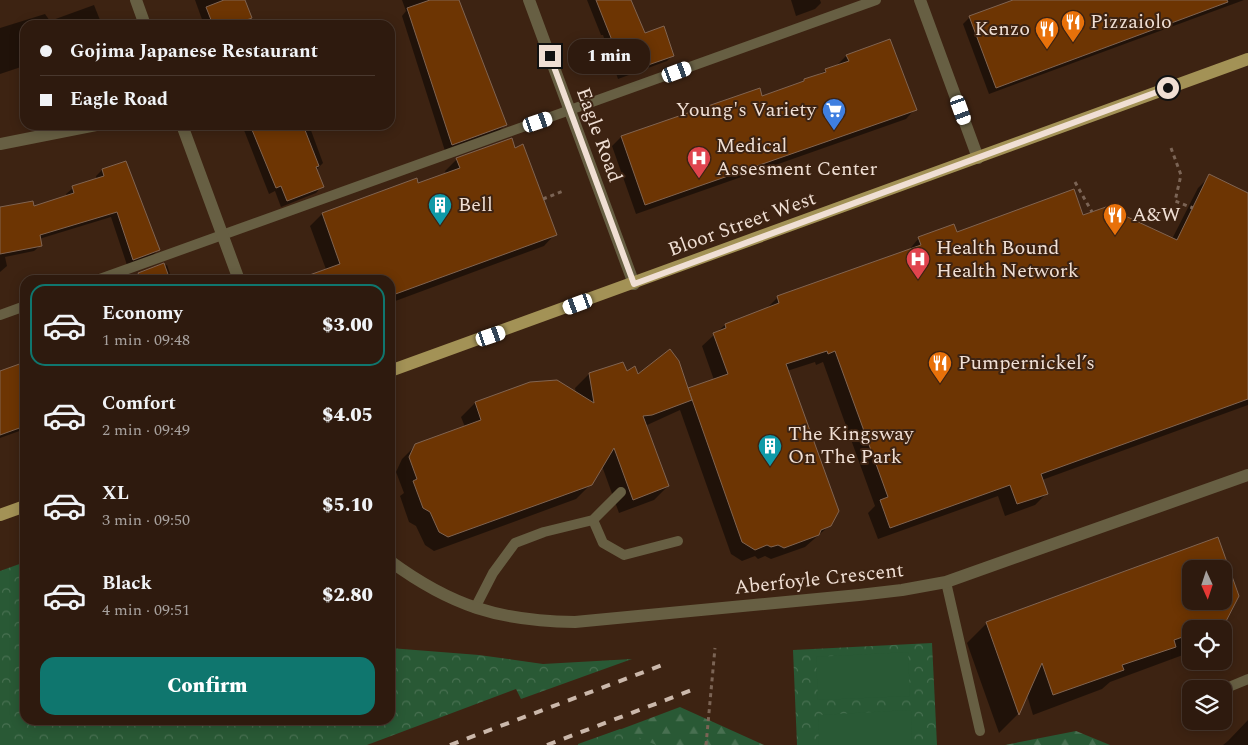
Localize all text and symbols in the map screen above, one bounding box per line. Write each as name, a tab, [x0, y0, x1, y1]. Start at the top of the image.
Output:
place label: Pizzaiolo	[1090, 7, 1172, 37]
restaurant icon: Pizzaiolo	[1060, 9, 1086, 43]
place label: Kenzo	[975, 14, 1030, 44]
restaurant icon: Kenzo	[1034, 16, 1060, 50]
text: Gojima Japanese Restaurant	[70, 37, 318, 66]
callout: 1 min	[568, 38, 650, 74]
text: 1 min	[587, 44, 631, 68]
route end	[539, 45, 561, 67]
car	[660, 60, 693, 84]
route start	[1157, 77, 1179, 99]
street label: Eagle Road	[568, 83, 630, 187]
text: Eagle Road	[70, 85, 168, 114]
car	[948, 93, 973, 127]
place label: Young's Variety	[676, 95, 817, 125]
supermarket icon: Young's Variety	[821, 97, 847, 131]
car	[521, 110, 554, 134]
place label: Medical Assesment Center	[716, 131, 877, 184]
hospital icon: Medical Assesment Center	[686, 145, 712, 179]
street label: Bloor Street West	[664, 183, 820, 265]
place label: Bell	[458, 190, 493, 220]
building icon: Bell	[427, 192, 453, 226]
place label: A&W	[1132, 200, 1181, 230]
restaurant icon: A&W	[1102, 202, 1128, 236]
place label: Health Bound Health Network	[936, 233, 1079, 286]
hospital icon: Health Bound Health Network	[905, 246, 931, 280]
car	[561, 292, 594, 316]
text: Economy	[102, 299, 183, 328]
icon: car	[42, 303, 87, 348]
text: $3.00	[322, 311, 373, 340]
car	[474, 324, 507, 348]
text: 1 min · 09:48	[102, 328, 190, 352]
place label: Pumpernickel’s	[958, 348, 1095, 378]
restaurant icon: Pumpernickel’s	[927, 350, 953, 384]
text: Comfort	[102, 389, 176, 418]
icon: car	[42, 393, 87, 438]
text: $4.05	[322, 401, 373, 430]
text: 2 min · 09:49	[102, 418, 190, 442]
place label: The Kingsway On The Park	[788, 419, 915, 472]
building icon: The Kingsway On The Park	[757, 433, 783, 467]
text: XL	[102, 479, 129, 508]
icon: car	[42, 483, 87, 528]
text: $5.10	[322, 491, 373, 520]
text: 3 min · 09:50	[102, 508, 190, 532]
street label: Aberfoyle Crescent	[733, 555, 905, 603]
north arrow	[1182, 560, 1232, 610]
map controls	[1182, 560, 1232, 730]
text: Black	[102, 569, 152, 598]
icon: car	[42, 573, 87, 618]
text: $2.80	[322, 581, 373, 610]
text: 4 min · 09:51	[102, 598, 190, 622]
button: locate	[1182, 620, 1232, 670]
button: Confirm	[40, 657, 375, 715]
button: layers	[1182, 680, 1232, 730]

